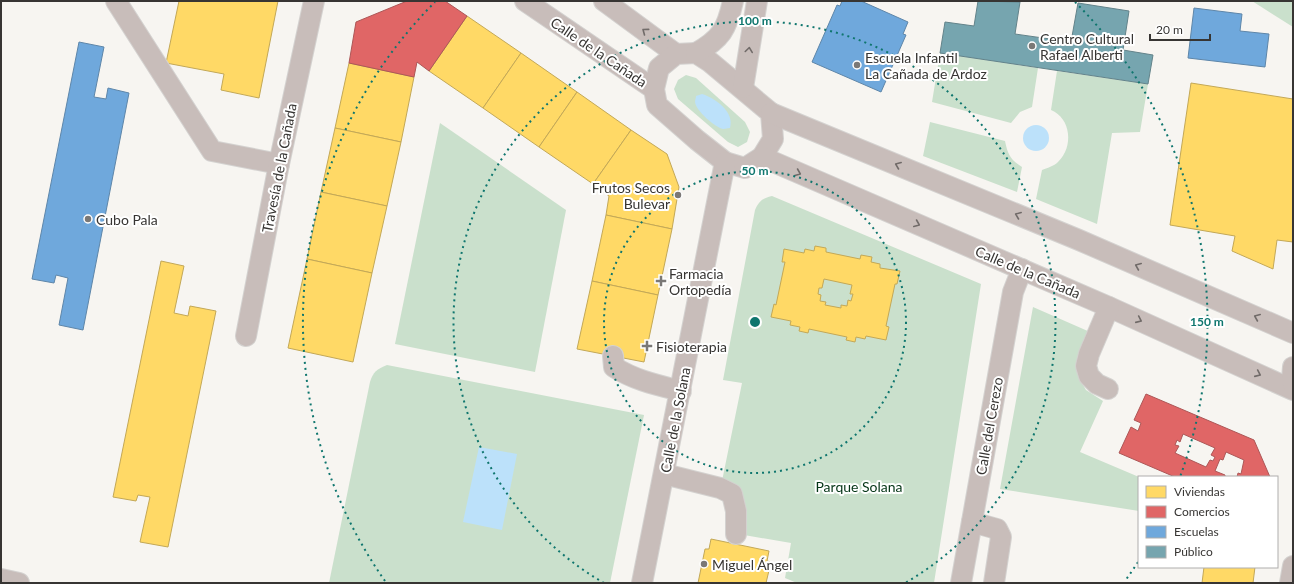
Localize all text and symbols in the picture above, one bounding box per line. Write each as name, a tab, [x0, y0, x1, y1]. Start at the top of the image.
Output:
text: 100 m	[738, 13, 772, 28]
street label: Calle de la Cañada	[548, 14, 650, 91]
scale bar	[1150, 16, 1210, 42]
text: 20 m	[1156, 22, 1183, 37]
one-way arrow	[642, 29, 649, 36]
place label: Centro Cultural Rafael Alberti	[1040, 30, 1134, 63]
marker: Centro Cultural Rafael Alberti	[1027, 41, 1037, 51]
one-way arrow	[744, 46, 753, 53]
place label: Escuela Infantil La Cañada de Ardoz	[865, 49, 987, 82]
marker: Escuela Infantil La Cañada de Ardoz	[852, 60, 862, 70]
street label: Travesía de la Cañada	[258, 102, 300, 234]
one-way arrow	[895, 162, 902, 170]
text: 50 m	[742, 163, 768, 178]
one-way arrow	[794, 168, 801, 176]
place label: Frutos Secos Bulevar	[592, 179, 670, 212]
marker: Frutos Secos Bulevar	[673, 190, 683, 200]
place label: Cubo Pala	[96, 211, 158, 228]
one-way arrow	[1015, 212, 1023, 220]
marker: Cubo Pala	[83, 214, 93, 224]
one-way arrow	[913, 219, 921, 227]
street label: Calle de la Cañada	[973, 242, 1083, 302]
one-way arrow	[1135, 262, 1142, 270]
place label: Farmacia Ortopedía	[669, 265, 732, 298]
marker: Farmacia Ortopedía	[656, 276, 666, 286]
text: 150 m	[1190, 314, 1224, 329]
one-way arrow	[1254, 314, 1261, 322]
centre of rings	[748, 315, 762, 329]
one-way arrow	[1136, 316, 1143, 324]
place label: Fisioterapia	[656, 338, 727, 355]
marker: Fisioterapia	[641, 340, 653, 352]
street label: Calle de la Solana	[656, 366, 694, 474]
one-way arrow	[1254, 369, 1261, 377]
street label: Calle del Cerezo	[972, 376, 1006, 476]
legend	[1138, 476, 1278, 568]
park label: Parque Solana	[815, 478, 903, 495]
text: Viviendas	[1174, 484, 1225, 499]
text: Comercios	[1174, 504, 1230, 519]
text: Escuelas	[1174, 524, 1219, 539]
text: Público	[1174, 544, 1213, 559]
place label: Miguel Ángel	[712, 556, 792, 573]
marker: Miguel Ángel	[699, 559, 709, 569]

